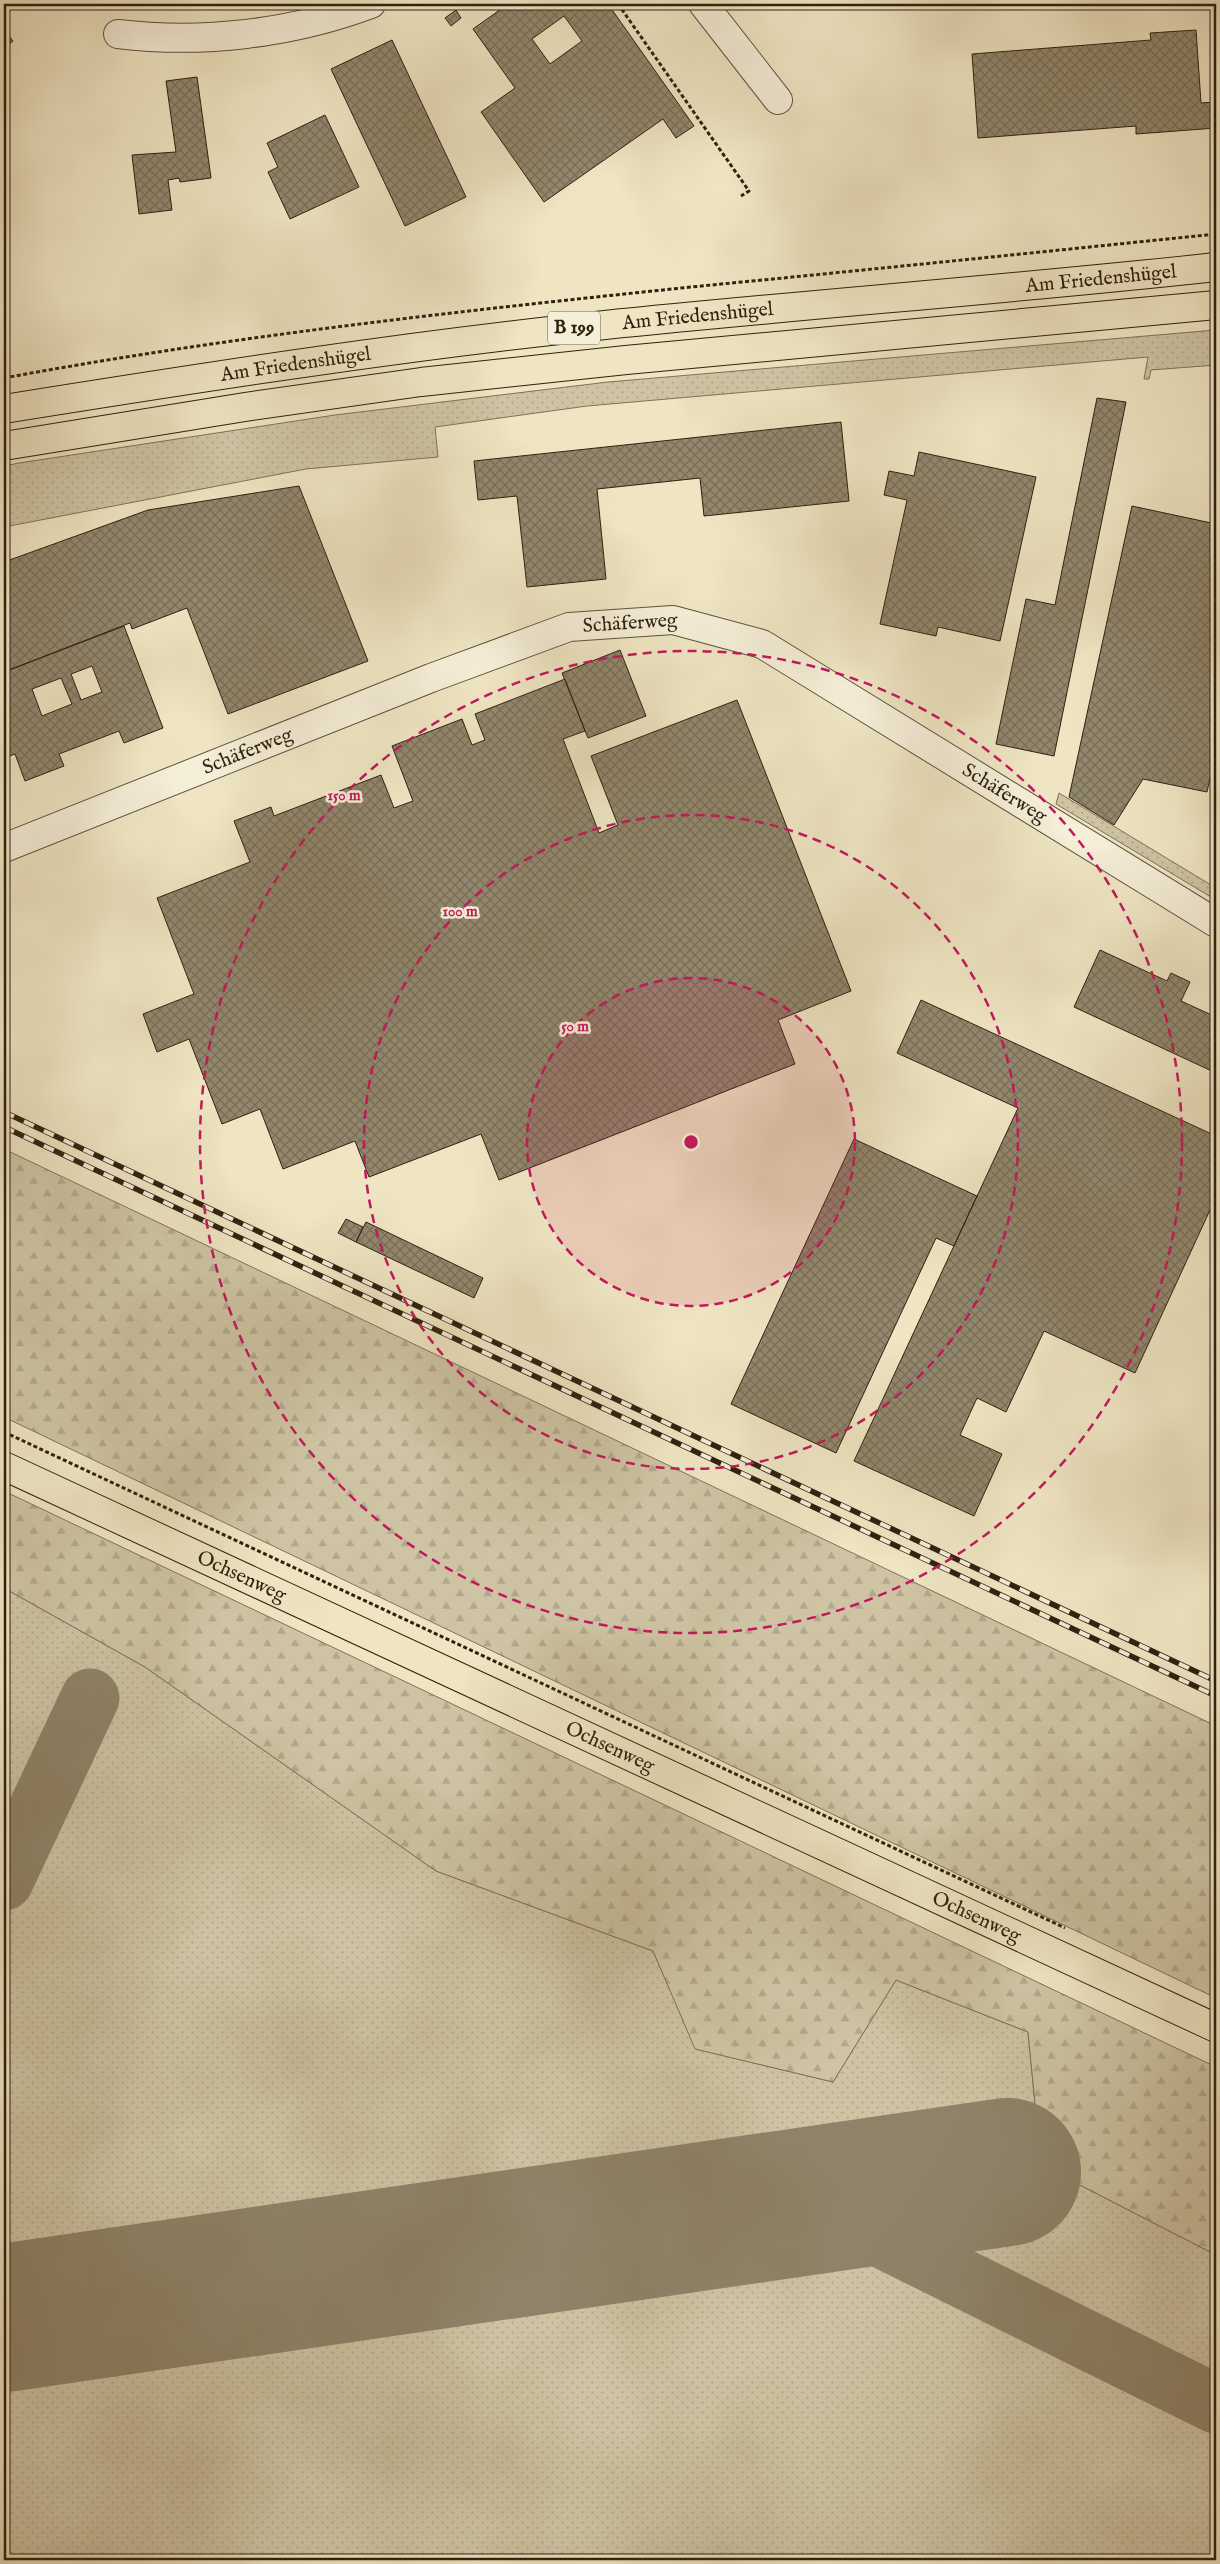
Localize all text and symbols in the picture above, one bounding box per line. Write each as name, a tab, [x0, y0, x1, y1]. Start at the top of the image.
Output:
street label: Am Friedenshügel	[1023, 259, 1178, 299]
street label: Am Friedenshügel	[620, 296, 775, 336]
road number: B 199	[548, 312, 600, 344]
street label: Am Friedenshügel	[218, 341, 373, 388]
street label: Schäferweg	[582, 607, 680, 639]
street label: Schäferweg	[199, 721, 297, 780]
street label: Schäferweg	[958, 758, 1053, 829]
text: 150 m	[327, 786, 361, 805]
text: 100 m	[442, 902, 478, 921]
text: 50 m	[561, 1017, 589, 1036]
centre of rings	[682, 1133, 700, 1151]
street label: Ochsenweg	[193, 1545, 291, 1608]
street label: Ochsenweg	[561, 1716, 660, 1779]
street label: Ochsenweg	[928, 1886, 1026, 1949]

